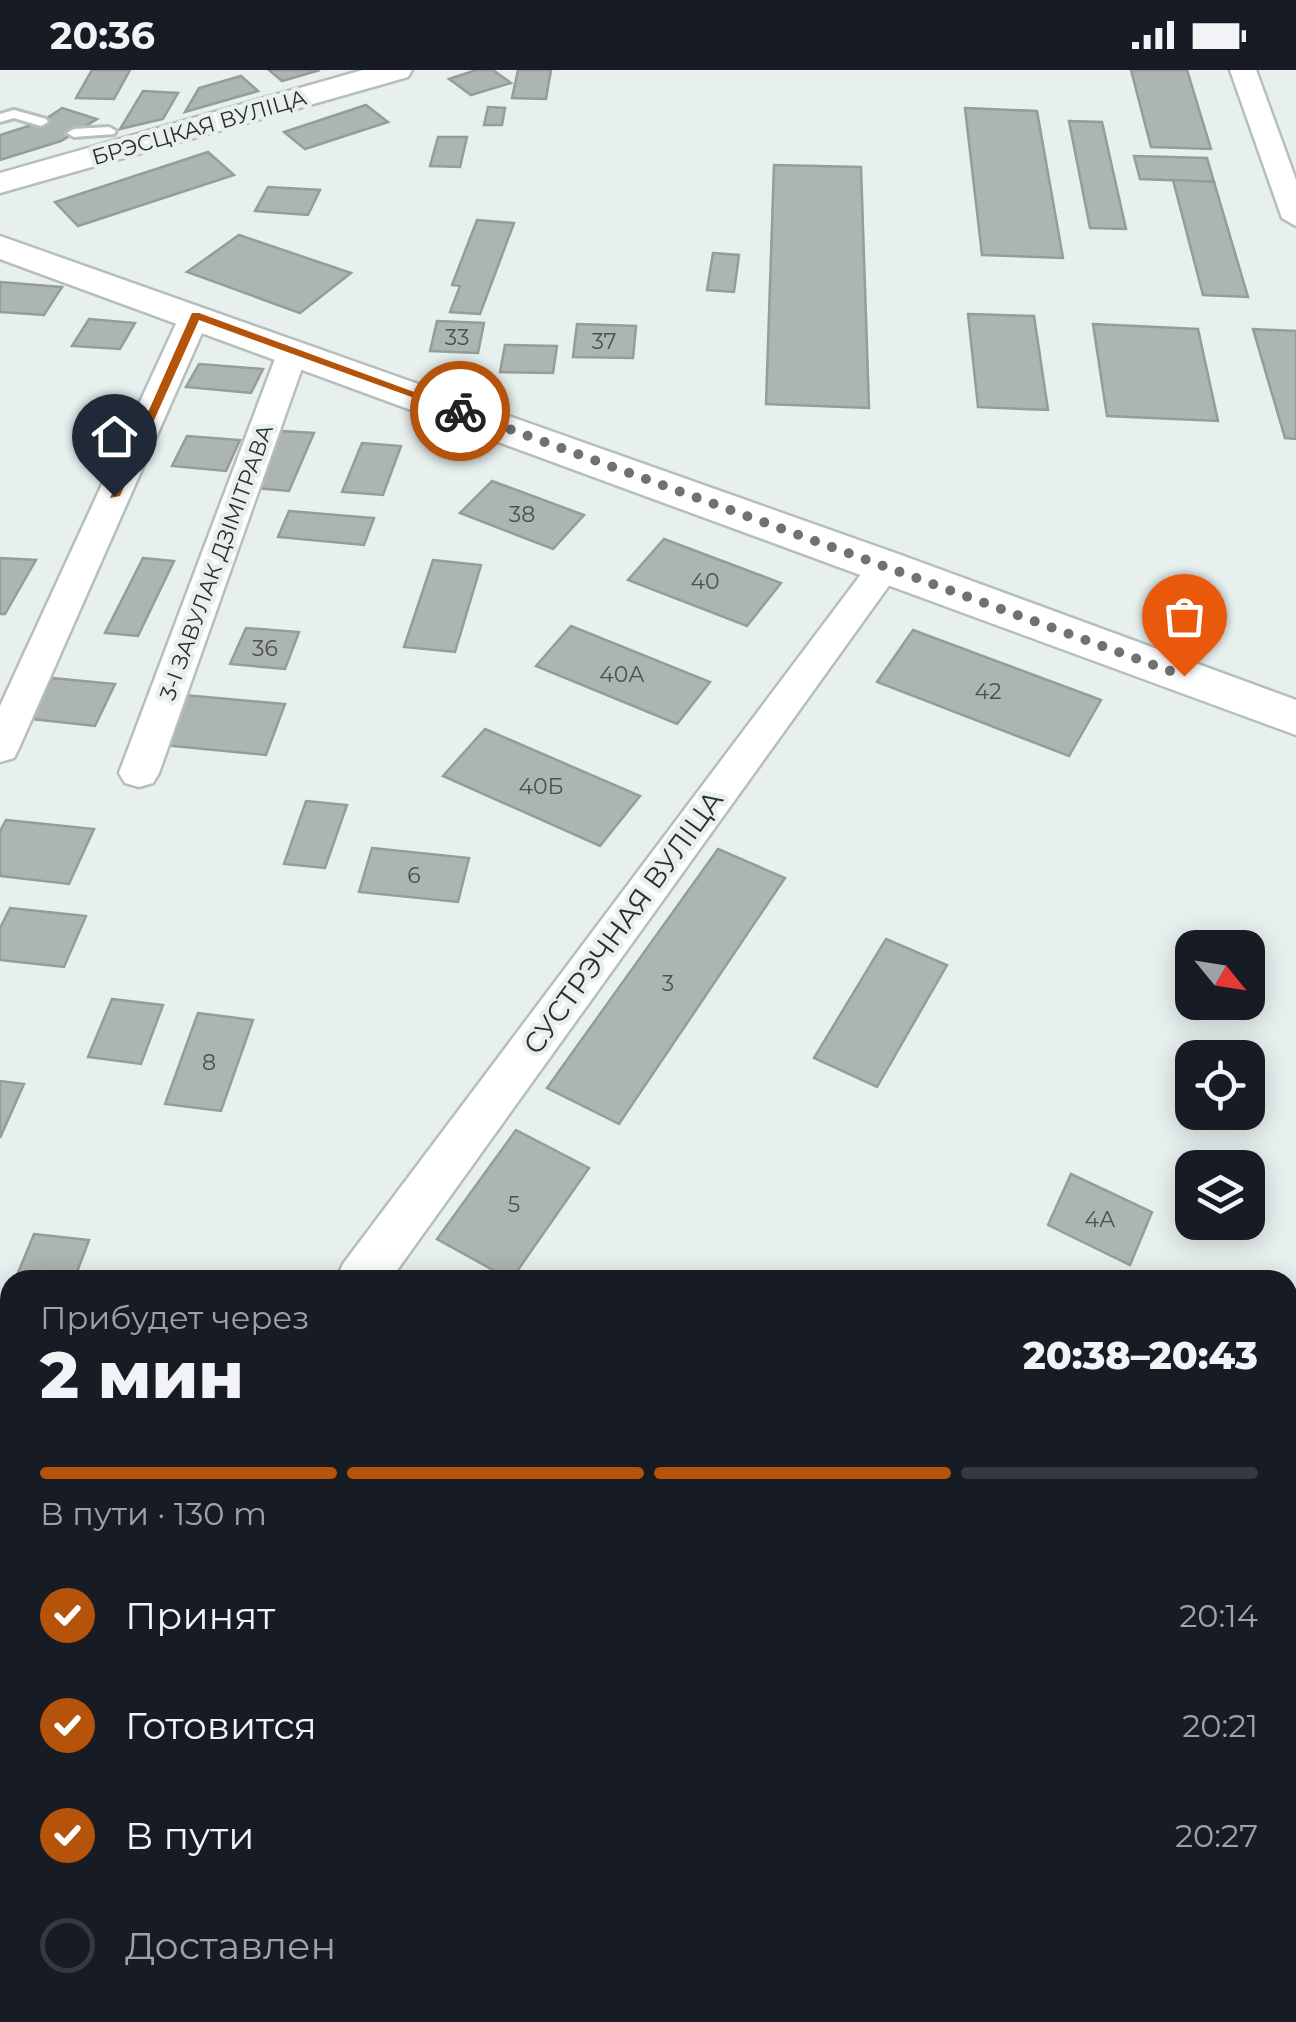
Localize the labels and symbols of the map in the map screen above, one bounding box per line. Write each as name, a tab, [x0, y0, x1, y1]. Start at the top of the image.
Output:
street label: БРЭСЦКАЯ ВУЛІЦА	[89, 84, 310, 171]
house number: 33	[445, 324, 469, 351]
house number: 37	[591, 328, 617, 355]
courier	[410, 361, 510, 461]
pin	[72, 394, 157, 497]
street label: 3-І ЗАВУЛАК ДЗІМІТРАВА	[154, 420, 279, 704]
house number: 38	[509, 501, 535, 528]
house number: 40	[690, 568, 720, 595]
pin	[1142, 574, 1227, 677]
house number: 36	[252, 635, 278, 662]
house number: 40А	[599, 661, 645, 688]
house number: 42	[975, 678, 1002, 705]
house number: 40Б	[518, 773, 564, 800]
street label: СУСТРЭЧНАЯ ВУЛІЦА	[516, 783, 730, 1061]
house number: 6	[407, 862, 421, 889]
north arrow	[1175, 930, 1265, 1020]
house number: 3	[662, 970, 674, 997]
house number: 8	[202, 1049, 216, 1076]
house number: 5	[508, 1191, 520, 1218]
house number: 4А	[1085, 1206, 1116, 1233]

